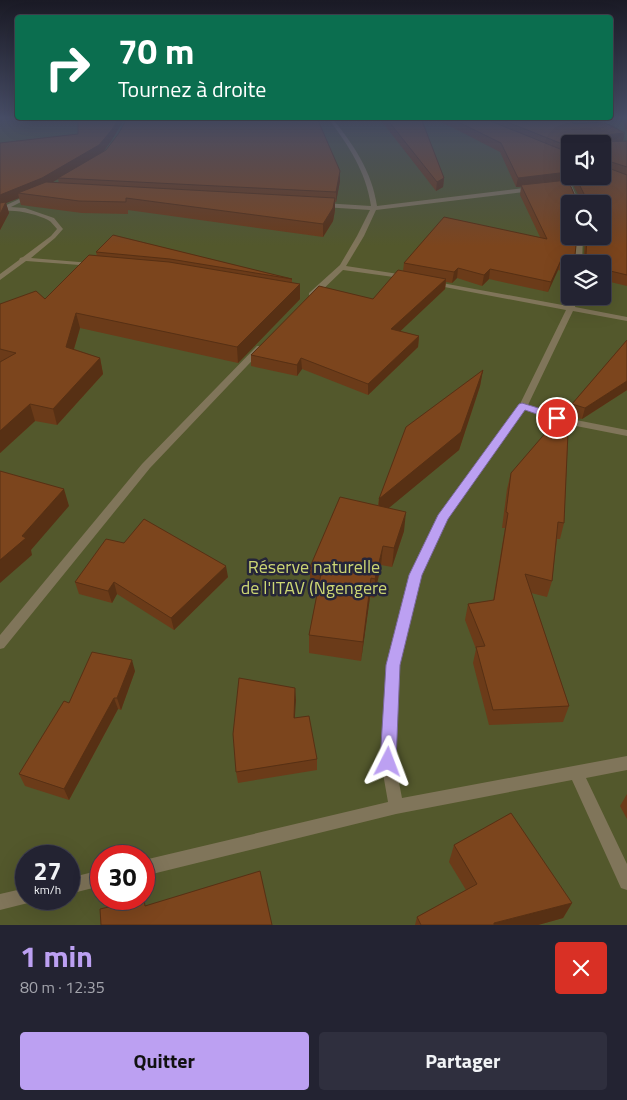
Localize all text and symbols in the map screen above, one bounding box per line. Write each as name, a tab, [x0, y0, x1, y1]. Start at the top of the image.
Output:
text: 70 m	[118, 24, 194, 78]
icon: right	[35, 35, 100, 100]
text: Tournez à droite	[118, 72, 266, 106]
map controls	[561, 135, 611, 305]
button: sound	[561, 135, 611, 185]
button: search	[561, 195, 611, 245]
button: layers	[561, 255, 611, 305]
pin	[536, 397, 578, 439]
icon: arrive	[543, 404, 571, 432]
park label: Réserve naturelle de l'ITAV (Ngengere	[241, 553, 387, 601]
position arrow	[361, 735, 413, 787]
speed limit sign: 30	[90, 845, 155, 910]
text: 27	[33, 852, 62, 890]
text: km/h	[34, 880, 61, 899]
text: 1 min	[20, 933, 93, 979]
button: close	[555, 942, 607, 994]
text: 80 m · 12:35	[20, 975, 105, 999]
button: Quitter	[20, 1032, 309, 1090]
button: Partager	[319, 1032, 607, 1090]

